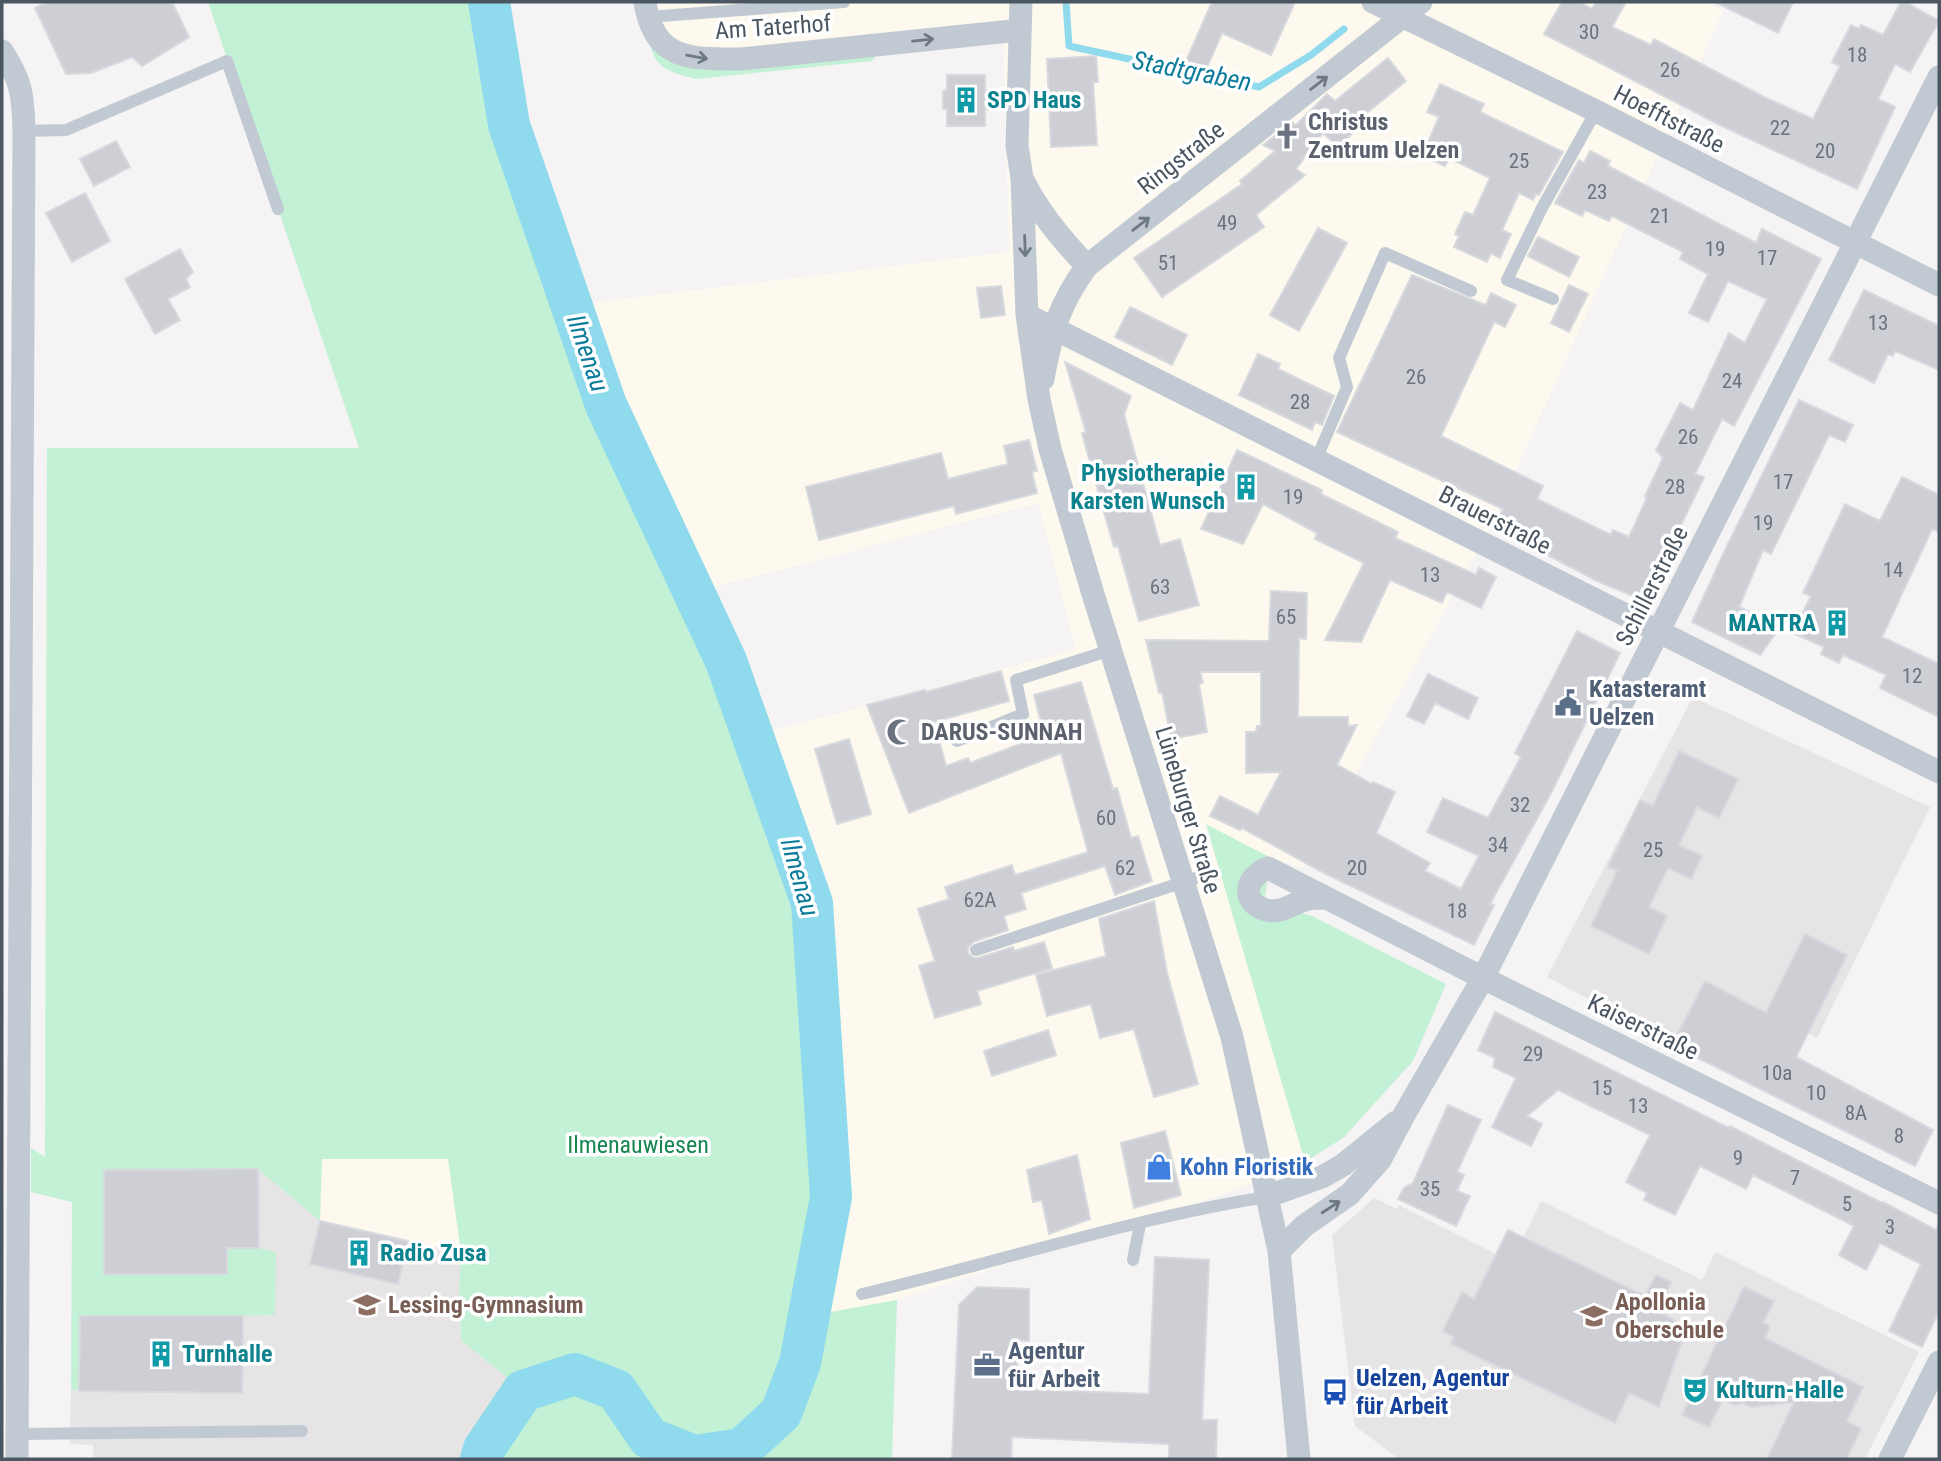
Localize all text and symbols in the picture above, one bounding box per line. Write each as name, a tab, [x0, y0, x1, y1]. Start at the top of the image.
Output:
street label: Am Taterhof	[714, 9, 832, 45]
house number: 30	[1579, 20, 1599, 44]
one-way arrow	[911, 33, 934, 46]
house number: 18	[1847, 43, 1867, 67]
water label: Stadtgraben	[1130, 45, 1254, 97]
one-way arrow	[685, 50, 708, 64]
house number: 26	[1660, 58, 1680, 82]
one-way arrow	[1310, 75, 1328, 90]
street label: Hoefftstraße	[1609, 79, 1729, 159]
building icon: SPD Haus	[951, 85, 981, 115]
place label: SPD Haus	[987, 86, 1082, 114]
place label: Christus Zentrum Uelzen	[1308, 108, 1459, 164]
street label: Ringstraße	[1132, 116, 1230, 200]
house number: 22	[1770, 116, 1790, 140]
church icon: Christus Zentrum Uelzen	[1272, 121, 1302, 151]
house number: 20	[1815, 139, 1835, 163]
house number: 25	[1509, 149, 1529, 173]
house number: 23	[1587, 180, 1607, 204]
house number: 21	[1650, 204, 1670, 228]
house number: 49	[1217, 211, 1237, 235]
one-way arrow	[1131, 216, 1149, 231]
one-way arrow	[1018, 234, 1031, 257]
house number: 19	[1705, 237, 1725, 261]
house number: 17	[1757, 246, 1777, 270]
house number: 51	[1158, 251, 1178, 275]
water label: Ilmenau	[561, 311, 615, 395]
house number: 13	[1868, 311, 1888, 335]
house number: 26	[1406, 365, 1426, 389]
house number: 24	[1722, 369, 1742, 393]
house number: 28	[1290, 390, 1310, 414]
house number: 26	[1678, 425, 1698, 449]
place label: Physiotherapie Karsten Wunsch	[1070, 459, 1225, 515]
house number: 17	[1773, 470, 1793, 494]
building icon: Physiotherapie Karsten Wunsch	[1231, 472, 1261, 502]
house number: 28	[1665, 475, 1685, 499]
street label: Brauerstraße	[1434, 480, 1556, 560]
house number: 19	[1283, 485, 1303, 509]
house number: 19	[1753, 511, 1773, 535]
street label: Schillerstraße	[1610, 522, 1694, 650]
house number: 14	[1883, 558, 1903, 582]
house number: 13	[1420, 563, 1440, 587]
house number: 63	[1150, 575, 1170, 599]
house number: 65	[1276, 605, 1296, 629]
building icon: MANTRA	[1822, 608, 1852, 638]
place label: MANTRA	[1728, 609, 1817, 637]
house number: 12	[1902, 664, 1922, 688]
place label: Katasteramt Uelzen	[1589, 675, 1706, 731]
public building icon: Katasteramt Uelzen	[1553, 688, 1583, 718]
mosque icon: DARUS-SUNNAH	[885, 717, 915, 747]
place label: DARUS-SUNNAH	[921, 718, 1083, 746]
street label: Lüneburger Straße	[1149, 723, 1227, 897]
house number: 32	[1510, 793, 1530, 817]
house number: 60	[1096, 806, 1116, 830]
house number: 34	[1488, 833, 1508, 857]
water label: Ilmenau	[775, 835, 825, 919]
house number: 25	[1643, 838, 1663, 862]
house number: 62	[1115, 856, 1135, 880]
house number: 20	[1347, 856, 1367, 880]
house number: 62A	[964, 888, 996, 912]
house number: 18	[1447, 899, 1467, 923]
street label: Kaiserstraße	[1583, 988, 1703, 1066]
house number: 29	[1523, 1042, 1543, 1066]
house number: 10a	[1762, 1061, 1792, 1085]
house number: 15	[1592, 1076, 1612, 1100]
house number: 10	[1806, 1081, 1826, 1105]
house number: 13	[1628, 1094, 1648, 1118]
house number: 8A	[1845, 1101, 1867, 1125]
house number: 8	[1894, 1124, 1904, 1148]
park label: Ilmenauwiesen	[567, 1131, 709, 1159]
house number: 9	[1733, 1146, 1743, 1170]
shop icon: Kohn Floristik	[1144, 1152, 1174, 1182]
place label: Kohn Floristik	[1180, 1153, 1314, 1181]
house number: 7	[1790, 1166, 1800, 1190]
house number: 35	[1420, 1177, 1440, 1201]
house number: 5	[1842, 1192, 1852, 1216]
one-way arrow	[1320, 1200, 1340, 1214]
house number: 3	[1885, 1215, 1895, 1239]
building icon: Radio Zusa	[344, 1238, 374, 1268]
place label: Radio Zusa	[380, 1239, 487, 1267]
place label: Apollonia Oberschule	[1615, 1288, 1724, 1344]
school or university icon: Lessing-Gymnasium	[352, 1290, 382, 1320]
place label: Lessing-Gymnasium	[388, 1291, 584, 1319]
school or university icon: Apollonia Oberschule	[1579, 1301, 1609, 1331]
place label: Agentur für Arbeit	[1008, 1337, 1100, 1393]
building icon: Turnhalle	[146, 1339, 176, 1369]
place label: Turnhalle	[182, 1340, 273, 1368]
office icon: Agentur für Arbeit	[972, 1350, 1002, 1380]
place label: Uelzen, Agentur für Arbeit	[1356, 1364, 1509, 1420]
theatre icon: Kulturn-Halle	[1680, 1375, 1710, 1405]
place label: Kulturn-Halle	[1716, 1376, 1844, 1404]
bus stop icon: Uelzen, Agentur für Arbeit	[1320, 1377, 1350, 1407]

